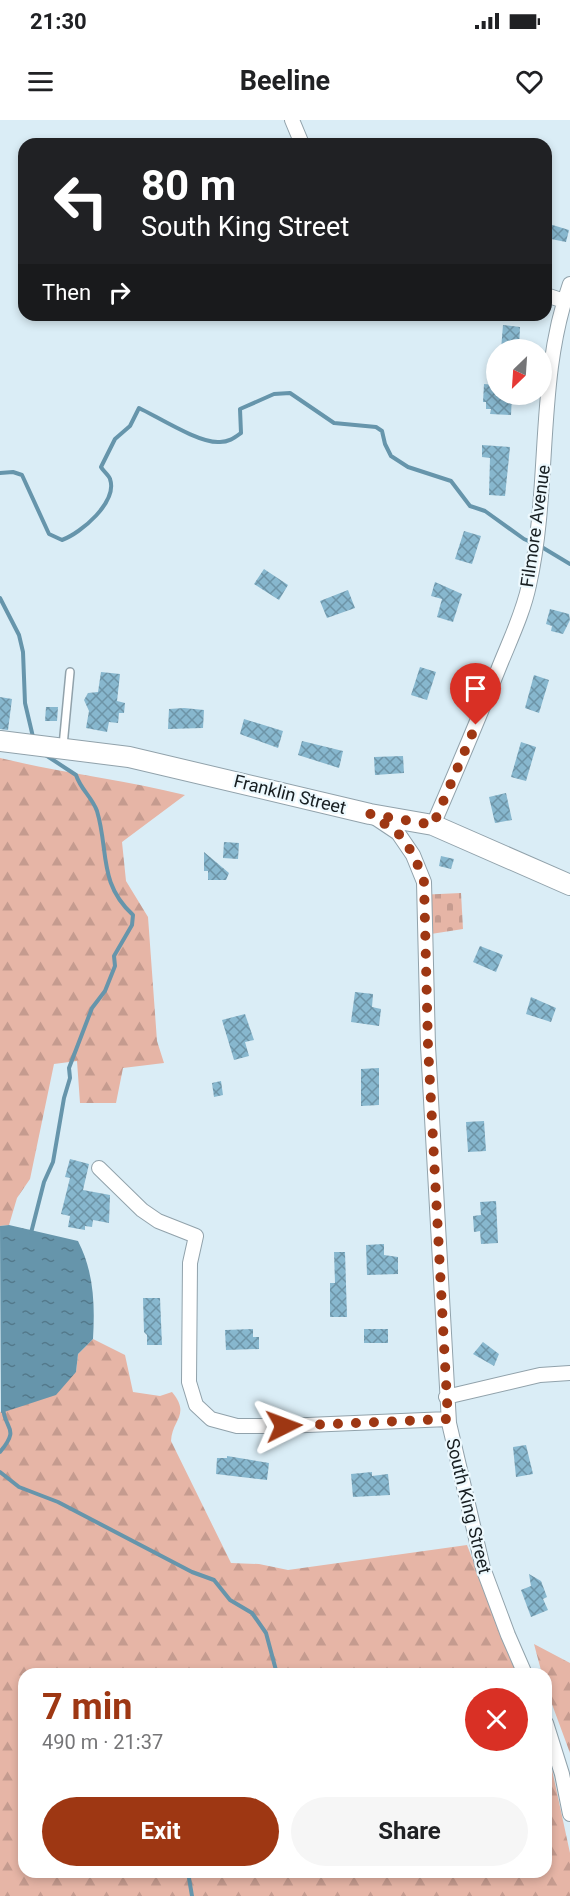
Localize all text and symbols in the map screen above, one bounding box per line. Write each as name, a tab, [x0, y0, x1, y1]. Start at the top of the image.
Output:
text: 21:30	[30, 9, 87, 34]
icon: menu	[24, 65, 57, 98]
text: Beeline	[240, 65, 330, 97]
icon: heart	[513, 65, 546, 98]
text: 80 m	[141, 161, 236, 210]
icon: left	[42, 162, 120, 240]
text: South King Street	[141, 211, 349, 243]
icon: right	[103, 276, 136, 309]
text: Then	[42, 280, 91, 305]
north arrow	[486, 339, 552, 405]
map controls	[486, 339, 552, 405]
street label: Filmore Avenue	[516, 463, 554, 589]
pin	[450, 663, 501, 725]
icon: arrive	[459, 672, 492, 705]
street label: Franklin Street	[232, 770, 348, 818]
position arrow	[252, 1394, 316, 1458]
street label: South King Street	[442, 1436, 496, 1576]
text: 7 min	[42, 1686, 133, 1728]
button: close	[465, 1688, 528, 1751]
text: 490 m · 21:37	[42, 1730, 163, 1754]
button: Exit	[42, 1797, 279, 1866]
button: Share	[291, 1797, 528, 1866]

